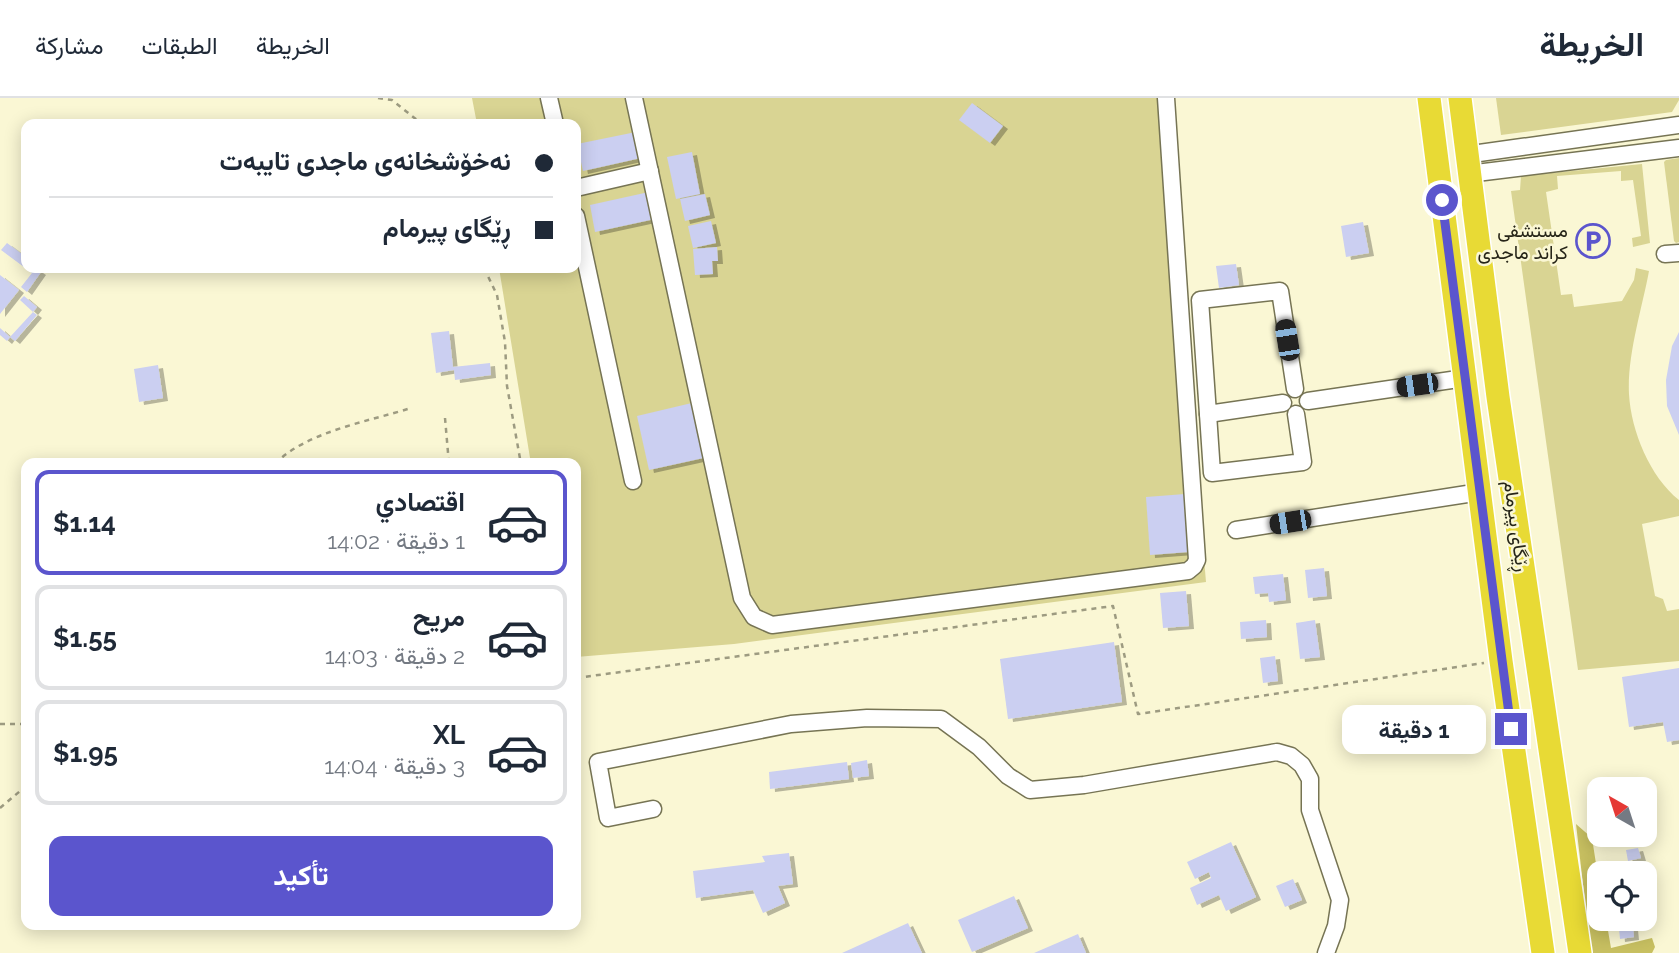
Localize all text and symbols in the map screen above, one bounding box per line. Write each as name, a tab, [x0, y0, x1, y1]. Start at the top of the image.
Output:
text: الخريطة	[1540, 25, 1644, 64]
text: مشاركة	[35, 31, 103, 60]
text: الطبقات	[141, 31, 218, 60]
text: الخريطة	[256, 31, 330, 60]
text: نەخۆشخانەی ماجدی تایبەت	[219, 146, 511, 176]
route start	[1426, 184, 1458, 216]
text: ڕێگای پیرمام	[383, 213, 511, 243]
place label: مستشفی کراند ماجدی	[1477, 219, 1568, 264]
parking icon: مستشفی کراند ماجدی	[1574, 222, 1612, 260]
car	[1274, 318, 1301, 362]
car	[1395, 372, 1440, 398]
street label: ڕێگای پیرمام	[1495, 479, 1534, 574]
text: اقتصادي	[376, 487, 465, 517]
icon: car	[486, 491, 549, 554]
text: $1.14	[53, 508, 116, 538]
car	[1268, 508, 1313, 536]
text: 1 دقيقة · 14:02	[327, 527, 465, 554]
text: مريح	[413, 602, 465, 632]
icon: car	[486, 606, 549, 669]
text: $1.55	[53, 623, 117, 653]
text: 2 دقيقة · 14:03	[325, 642, 465, 669]
callout: 1 دقيقة	[1343, 704, 1486, 754]
route end	[1495, 713, 1527, 745]
text: 1 دقيقة	[1378, 716, 1450, 743]
text: XL	[433, 720, 465, 750]
icon: car	[486, 721, 549, 784]
text: $1.95	[53, 738, 118, 768]
text: 3 دقيقة · 14:04	[324, 752, 465, 779]
north arrow	[1587, 777, 1657, 847]
map controls	[1587, 777, 1657, 931]
button: تأكيد	[49, 836, 553, 916]
button: locate	[1587, 861, 1657, 931]

